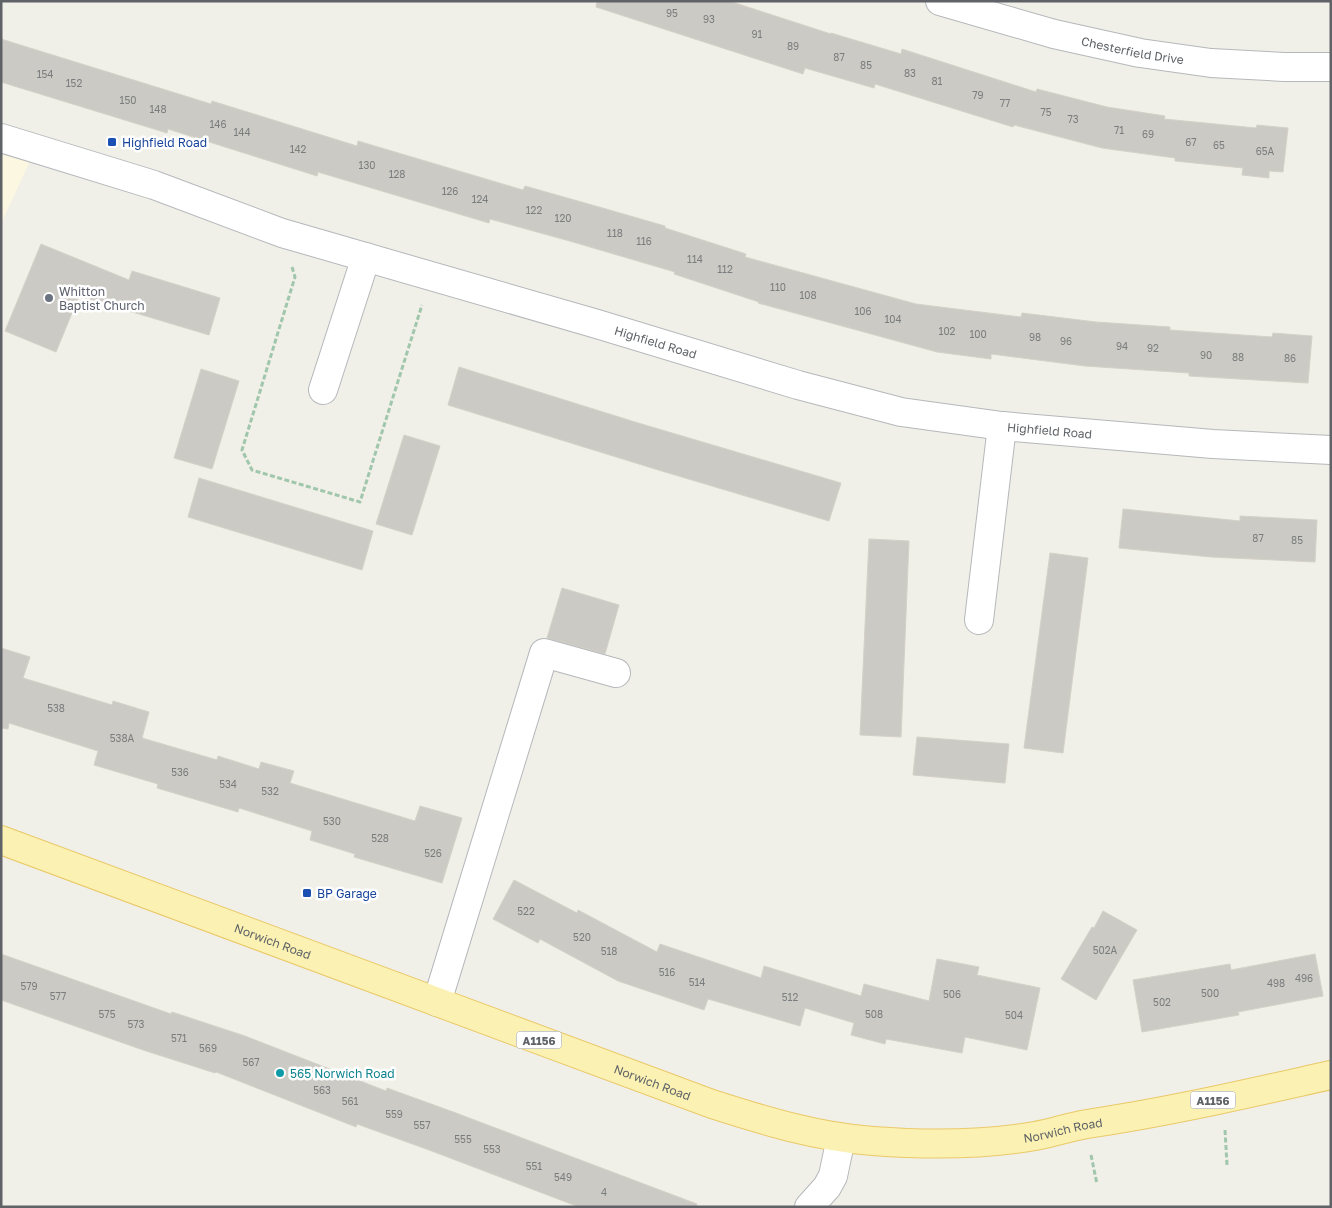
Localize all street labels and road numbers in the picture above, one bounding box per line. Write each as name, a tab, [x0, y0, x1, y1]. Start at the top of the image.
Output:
street label: Chesterfield Drive	[1080, 33, 1185, 67]
street label: Highfield Road	[613, 322, 699, 361]
street label: Highfield Road	[1007, 419, 1093, 441]
street label: Norwich Road	[232, 920, 313, 962]
road number: A1156	[516, 1032, 562, 1048]
street label: Norwich Road	[612, 1061, 693, 1103]
road number: A1156	[1190, 1092, 1236, 1108]
street label: Norwich Road	[1022, 1114, 1103, 1145]

